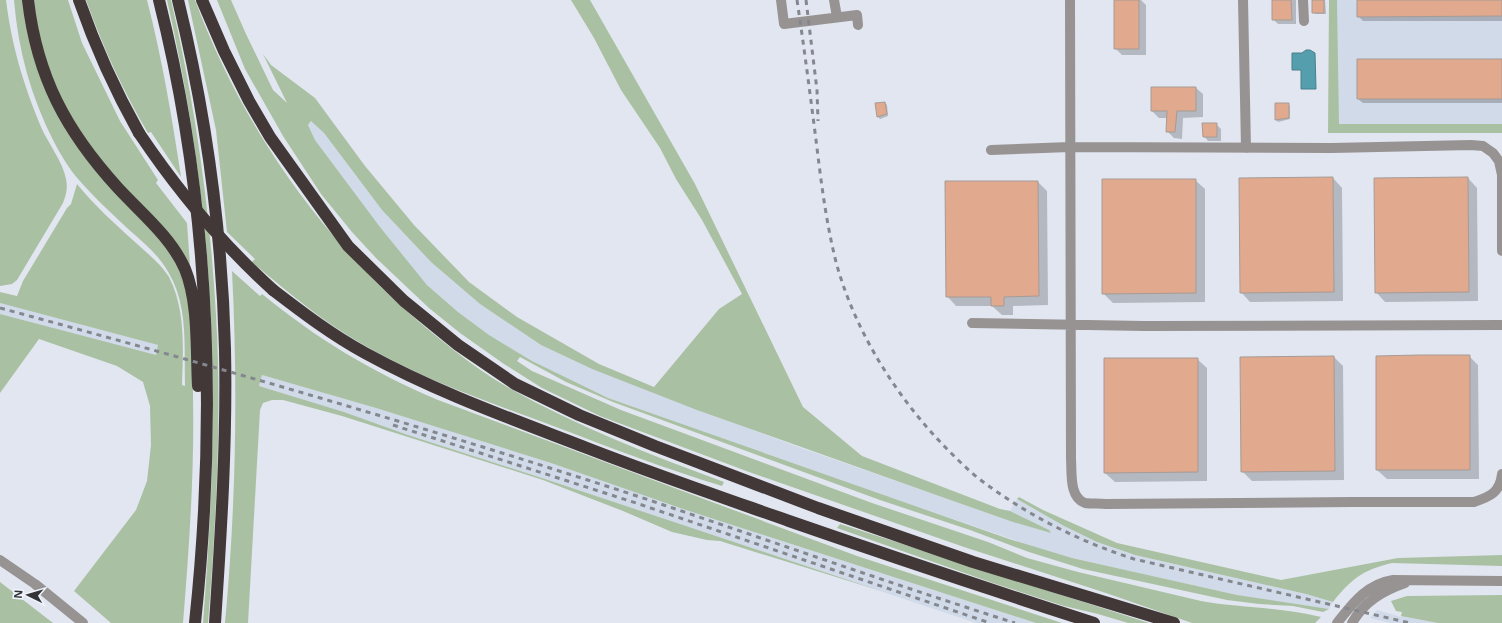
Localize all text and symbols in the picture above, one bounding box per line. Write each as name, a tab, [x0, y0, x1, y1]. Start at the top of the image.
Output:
north arrow	[8, 575, 48, 615]
text: N	[10, 589, 25, 599]

